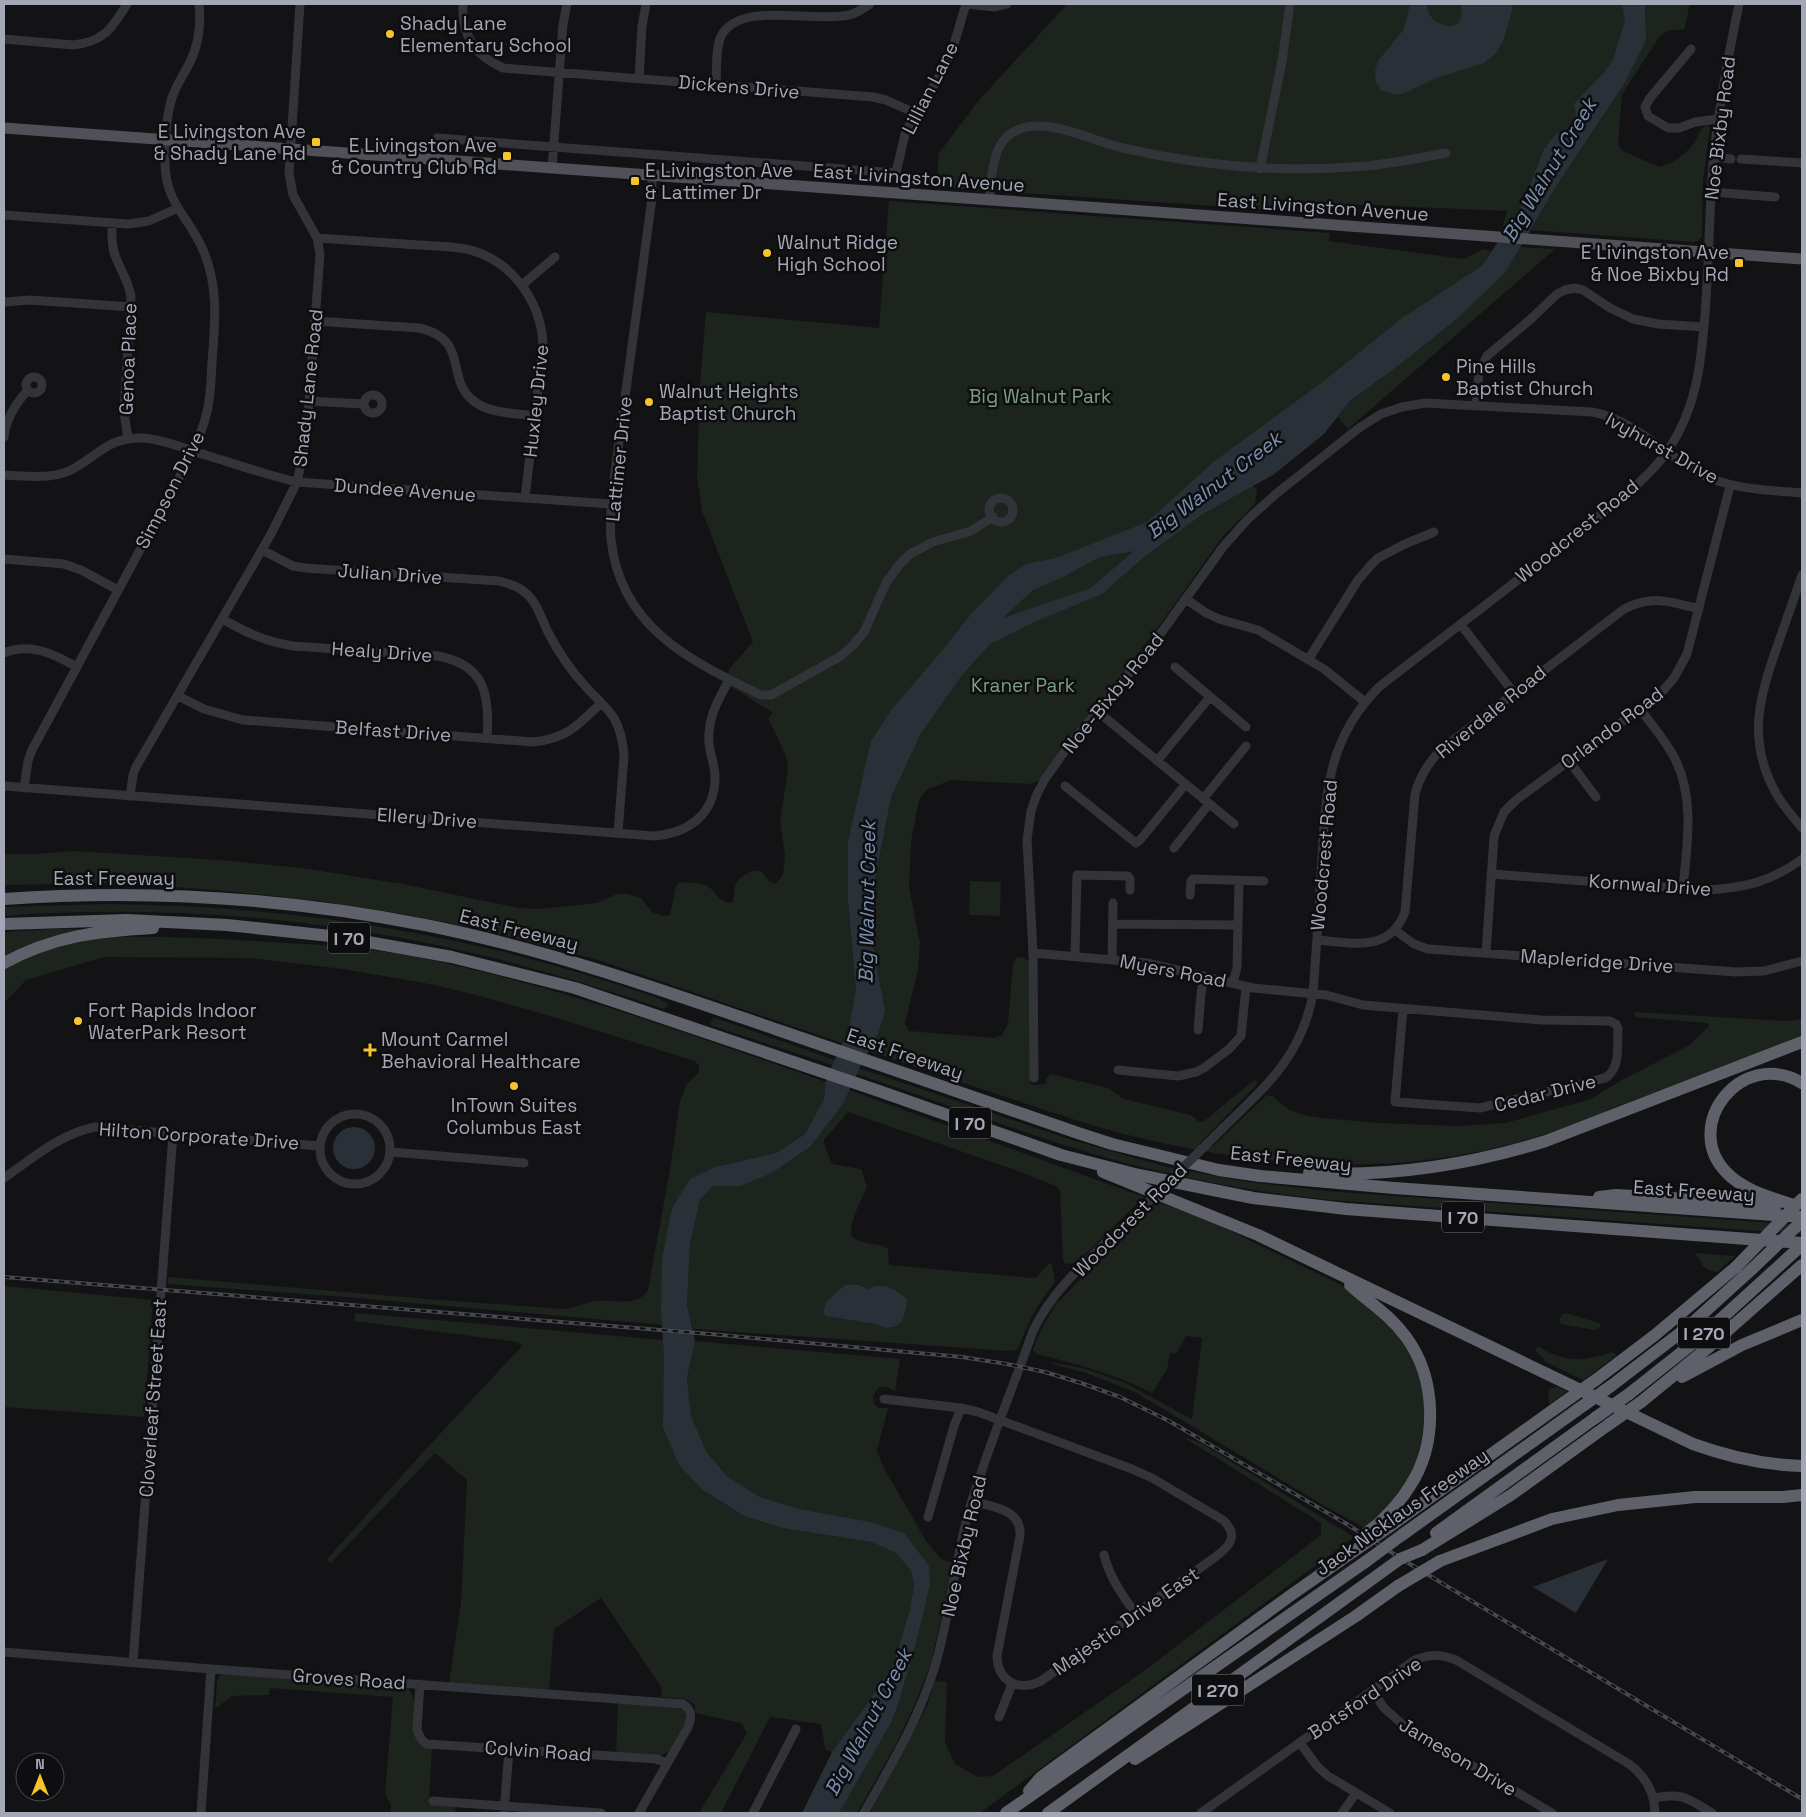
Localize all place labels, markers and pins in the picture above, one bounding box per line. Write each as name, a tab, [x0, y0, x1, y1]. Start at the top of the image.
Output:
place label: Shady Lane Elementary School	[400, 11, 572, 58]
marker: Shady Lane Elementary School	[384, 28, 396, 40]
place label: E Livingston Ave & Shady Lane Rd	[154, 119, 306, 166]
place label: E Livingston Ave & Country Club Rd	[331, 133, 497, 180]
marker: E Livingston Ave & Shady Lane Rd	[310, 136, 322, 148]
marker: E Livingston Ave & Country Club Rd	[501, 150, 513, 162]
place label: E Livingston Ave & Lattimer Dr	[645, 158, 793, 205]
marker: E Livingston Ave & Lattimer Dr	[629, 175, 641, 187]
place label: Walnut Ridge High School	[777, 230, 898, 277]
place label: E Livingston Ave & Noe Bixby Rd	[1581, 240, 1729, 287]
marker: Walnut Ridge High School	[761, 247, 773, 259]
marker: E Livingston Ave & Noe Bixby Rd	[1733, 257, 1745, 269]
place label: Pine Hills Baptist Church	[1456, 354, 1593, 401]
marker: Pine Hills Baptist Church	[1440, 371, 1452, 383]
place label: Walnut Heights Baptist Church	[659, 379, 798, 426]
marker: Walnut Heights Baptist Church	[643, 396, 655, 408]
place label: Fort Rapids Indoor WaterPark Resort	[88, 998, 257, 1045]
marker: Fort Rapids Indoor WaterPark Resort	[72, 1015, 84, 1027]
place label: Mount Carmel Behavioral Healthcare	[381, 1027, 581, 1074]
marker: Mount Carmel Behavioral Healthcare	[363, 1043, 377, 1057]
marker: InTown Suites Columbus East	[508, 1080, 520, 1092]
place label: InTown Suites Columbus East	[446, 1093, 582, 1140]

